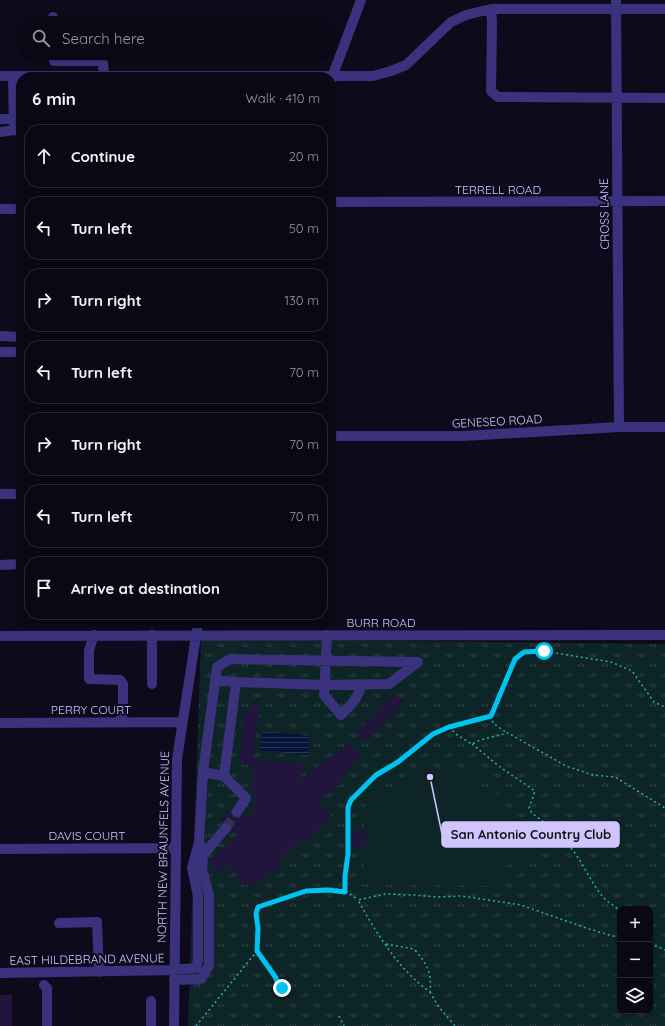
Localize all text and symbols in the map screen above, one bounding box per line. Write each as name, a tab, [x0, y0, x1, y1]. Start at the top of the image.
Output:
search box	[16, 16, 336, 60]
icon: search	[30, 27, 52, 49]
text: Search here	[62, 29, 145, 48]
text: 6 min	[32, 88, 76, 109]
text: Walk · 410 m	[245, 90, 320, 106]
icon: ahead	[33, 145, 55, 167]
text: Continue	[71, 147, 135, 166]
text: 20 m	[289, 148, 319, 164]
street label: CROSS LANE	[596, 178, 612, 250]
street label: TERRELL ROAD	[455, 182, 542, 197]
icon: left	[33, 217, 55, 239]
text: Turn left	[71, 219, 133, 238]
text: 50 m	[289, 220, 319, 236]
icon: right	[33, 289, 55, 311]
text: Turn right	[71, 291, 142, 310]
text: 130 m	[284, 292, 319, 308]
icon: left	[33, 361, 55, 383]
text: Turn left	[71, 363, 133, 382]
text: 70 m	[289, 364, 319, 380]
street label: GENESEO ROAD	[452, 411, 543, 431]
icon: right	[33, 433, 55, 455]
text: Turn right	[71, 435, 142, 454]
text: 70 m	[289, 436, 319, 452]
icon: left	[33, 505, 55, 527]
text: Turn left	[71, 507, 133, 526]
text: 70 m	[289, 508, 319, 524]
icon: arrive	[33, 577, 55, 599]
text: Arrive at destination	[71, 579, 220, 598]
street label: BURR ROAD	[346, 615, 416, 630]
route start	[535, 642, 553, 660]
street label: PERRY COURT	[51, 702, 131, 717]
street label: NORTH NEW BRAUNFELS AVENUE	[154, 751, 172, 943]
callout: San Antonio Country Club	[442, 822, 619, 847]
text: San Antonio Country Club	[451, 826, 611, 842]
street label: DAVIS COURT	[49, 828, 125, 843]
map controls	[617, 906, 653, 1014]
button: +	[617, 906, 653, 942]
button: −	[617, 942, 653, 978]
street label: EAST HILDEBRAND AVENUE	[9, 950, 165, 968]
button: layers	[617, 978, 653, 1014]
route end	[273, 979, 291, 997]

